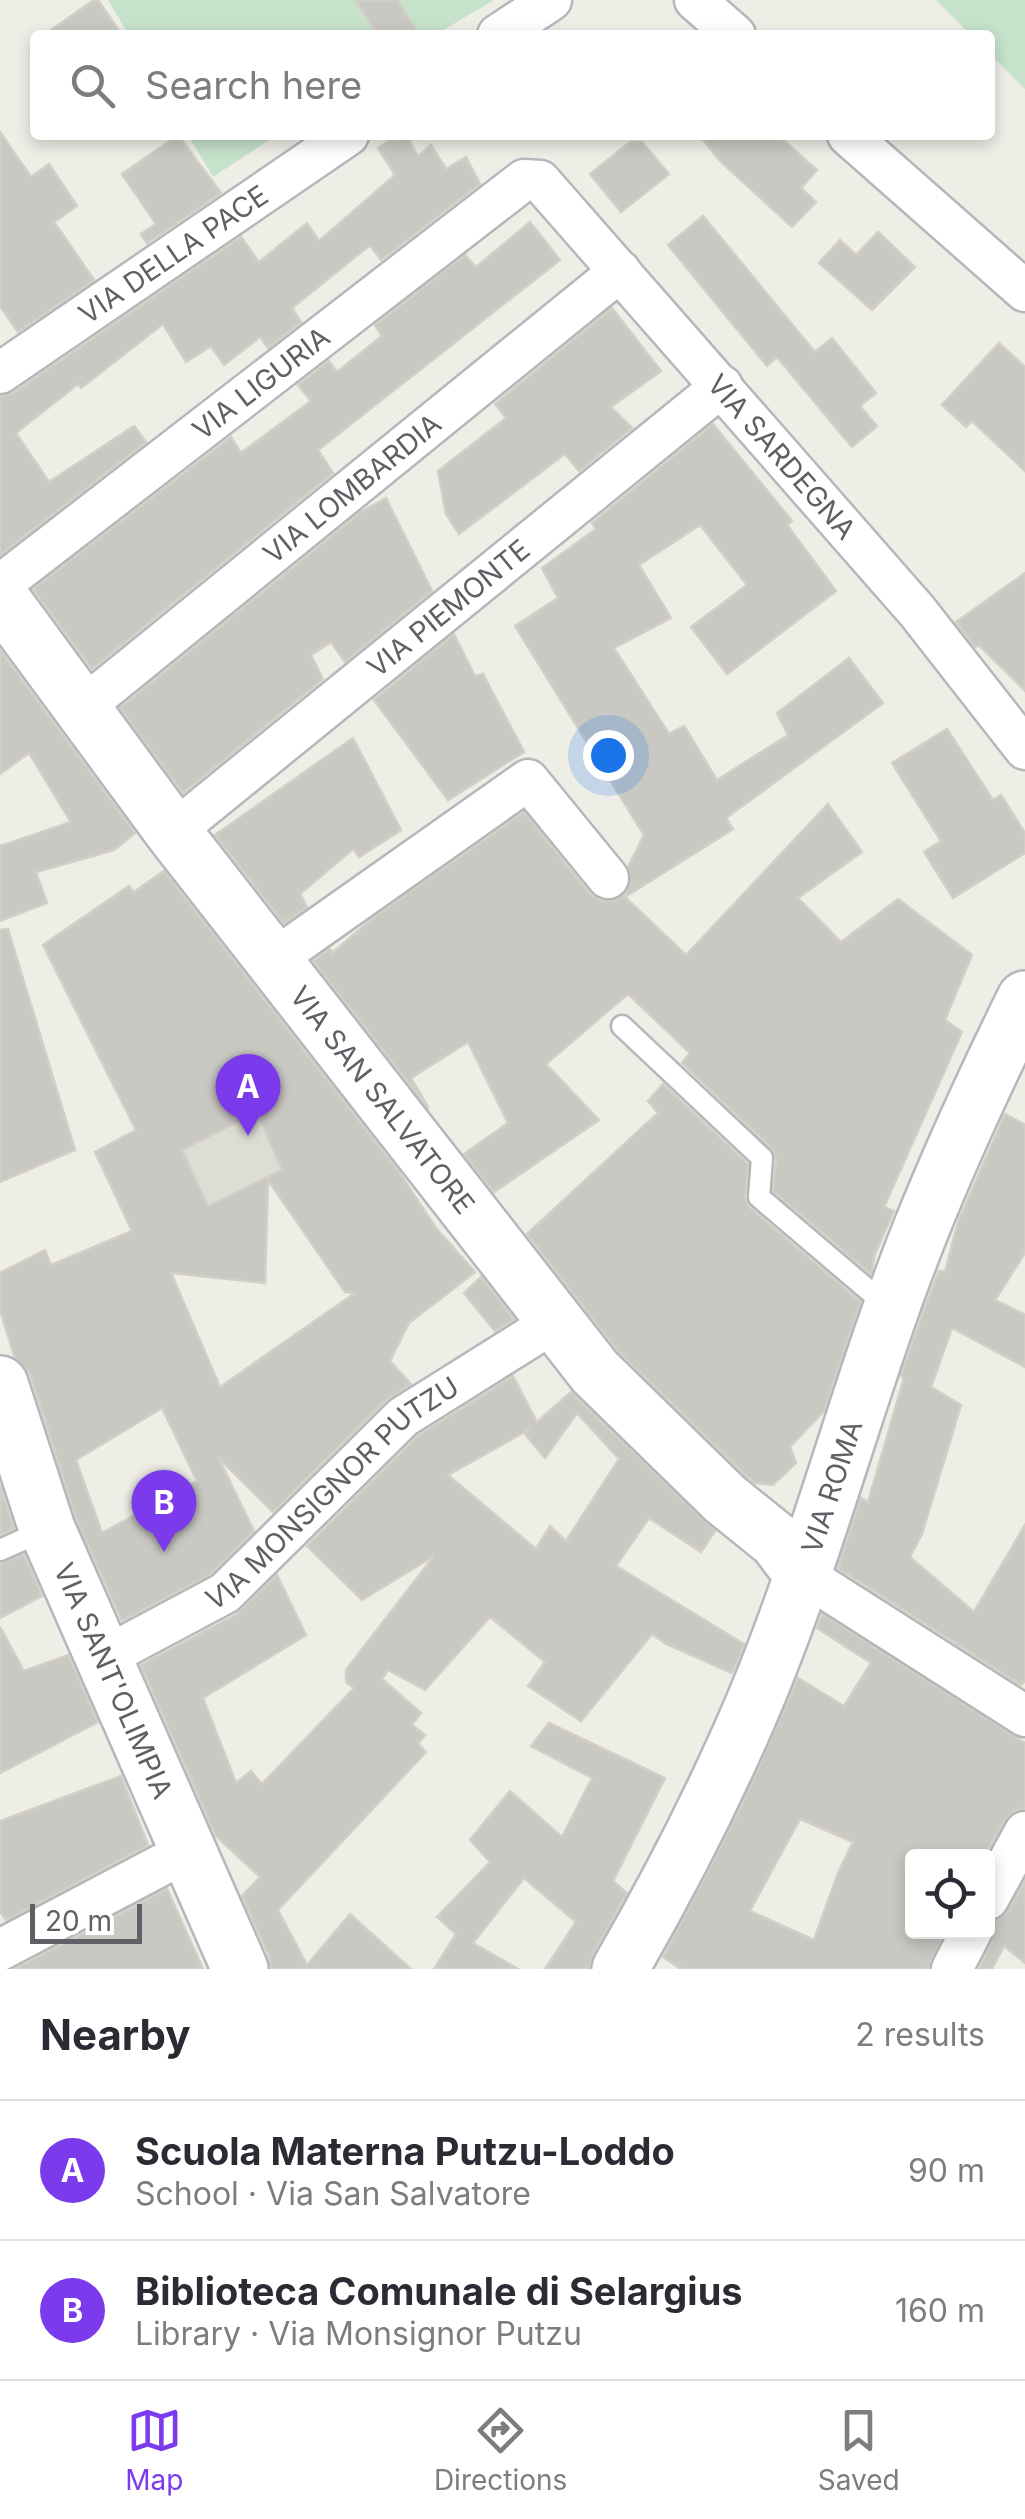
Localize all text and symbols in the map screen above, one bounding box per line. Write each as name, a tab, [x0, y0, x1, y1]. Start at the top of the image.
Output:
search box	[30, 30, 995, 140]
icon: search	[65, 58, 120, 113]
text: Search here	[145, 62, 362, 108]
street label: VIA DELLA PACE	[72, 178, 274, 331]
street label: VIA LIGURIA	[186, 320, 336, 447]
street label: VIA SARDEGNA	[700, 367, 863, 546]
street label: VIA LOMBARDIA	[257, 406, 448, 571]
street label: VIA PIEMONTE	[361, 532, 537, 684]
your location	[583, 730, 634, 781]
street label: VIA SAN SALVATORE	[283, 979, 482, 1221]
pin: A	[216, 1054, 280, 1136]
street label: VIA MONSIGNOR PUTZU	[200, 1369, 465, 1617]
street label: VIA ROMA	[794, 1416, 869, 1558]
pin: B	[132, 1470, 196, 1552]
street label: VIA SANT'OLIMPIA	[47, 1558, 180, 1804]
map controls	[905, 1849, 995, 1939]
button: locate	[905, 1849, 995, 1939]
scale bar	[30, 1899, 142, 1944]
text: 20 m	[45, 1904, 112, 1938]
text: Nearby	[40, 2009, 191, 2060]
text: 2 results	[855, 2015, 985, 2054]
text: Scuola Materna Putzu-Loddo	[135, 2128, 675, 2174]
text: A	[61, 2151, 84, 2190]
text: 90 m	[908, 2151, 985, 2190]
text: School · Via San Salvatore	[135, 2174, 531, 2213]
text: Biblioteca Comunale di Selargius	[135, 2268, 743, 2314]
text: B	[62, 2291, 83, 2330]
text: 160 m	[895, 2291, 985, 2330]
text: Library · Via Monsignor Putzu	[135, 2314, 582, 2353]
tab: Map	[125, 2403, 183, 2497]
tab: Directions	[434, 2403, 567, 2497]
tab: Saved	[818, 2403, 900, 2497]

